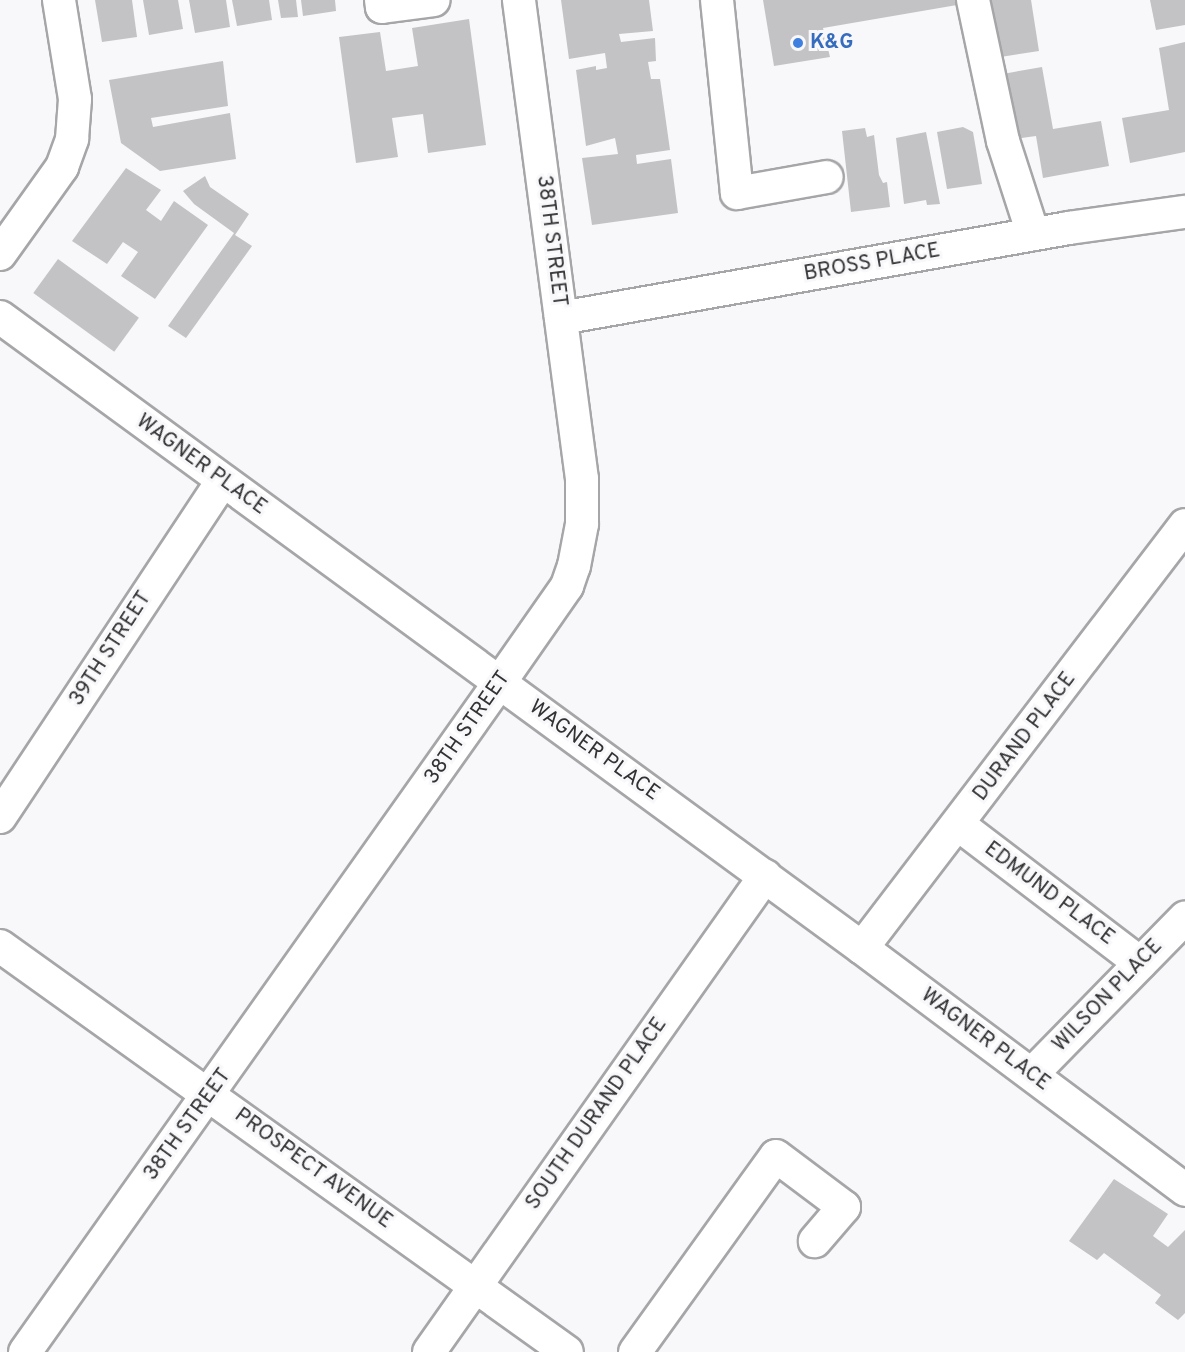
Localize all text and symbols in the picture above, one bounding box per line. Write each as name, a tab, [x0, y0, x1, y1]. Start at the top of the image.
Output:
place label: K&G	[810, 30, 853, 56]
marker: K&G	[791, 36, 805, 50]
street label: 38TH STREET	[530, 174, 572, 308]
street label: BROSS PLACE	[802, 239, 942, 287]
street label: WAGNER PLACE	[131, 409, 271, 521]
street label: 39TH STREET	[65, 587, 157, 711]
street label: 38TH STREET	[420, 667, 516, 789]
street label: DURAND PLACE	[968, 668, 1082, 806]
street label: WAGNER PLACE	[524, 695, 664, 807]
street label: EDMUND PLACE	[979, 837, 1119, 951]
street label: WILSON PLACE	[1048, 934, 1168, 1058]
street label: WAGNER PLACE	[915, 983, 1055, 1097]
street label: SOUTH DURAND PLACE	[521, 1013, 673, 1215]
street label: 38TH STREET	[139, 1064, 237, 1186]
street label: PROSPECT AVENUE	[228, 1103, 398, 1235]

